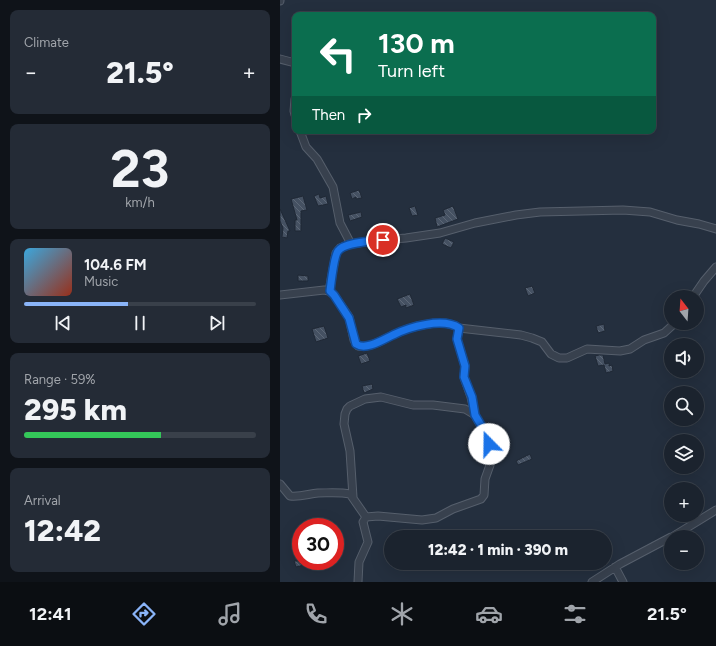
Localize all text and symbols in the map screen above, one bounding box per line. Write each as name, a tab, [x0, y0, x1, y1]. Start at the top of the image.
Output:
text: 130 m	[378, 26, 455, 60]
icon: left	[312, 28, 364, 80]
text: Climate	[24, 35, 69, 50]
text: 21.5°	[106, 54, 174, 91]
text: −	[24, 59, 38, 86]
text: +	[242, 59, 256, 86]
text: Turn left	[378, 60, 445, 82]
icon: right	[353, 104, 375, 126]
text: Then	[312, 106, 345, 124]
text: 23	[110, 138, 170, 200]
text: km/h	[125, 195, 155, 210]
pin	[366, 223, 400, 257]
icon: arrive	[372, 229, 394, 251]
text: 104.6 FM	[84, 256, 147, 274]
text: Music	[84, 274, 118, 289]
north arrow	[664, 290, 704, 330]
map controls	[664, 290, 704, 570]
icon: previous	[52, 312, 74, 334]
icon: pause	[129, 312, 151, 334]
icon: next	[206, 312, 228, 334]
button: sound	[664, 338, 704, 378]
text: Range · 59%	[24, 372, 96, 387]
button: search	[664, 386, 704, 426]
text: 295 km	[24, 391, 127, 428]
position arrow	[468, 423, 510, 465]
button: layers	[664, 434, 704, 474]
button: +	[664, 482, 704, 522]
text: Arrival	[24, 493, 61, 508]
text: 12:42	[24, 512, 101, 549]
speed limit sign: 30	[292, 518, 344, 570]
button: −	[664, 530, 704, 570]
text: 12:42 · 1 min · 390 m	[428, 541, 568, 559]
icon: directions	[130, 600, 158, 628]
icon: music	[216, 600, 244, 628]
icon: phone	[302, 600, 330, 628]
icon: climate	[388, 600, 416, 628]
icon: car	[475, 600, 503, 628]
icon: filters	[561, 600, 589, 628]
text: 12:41	[29, 603, 72, 625]
text: 21.5°	[647, 603, 687, 625]

